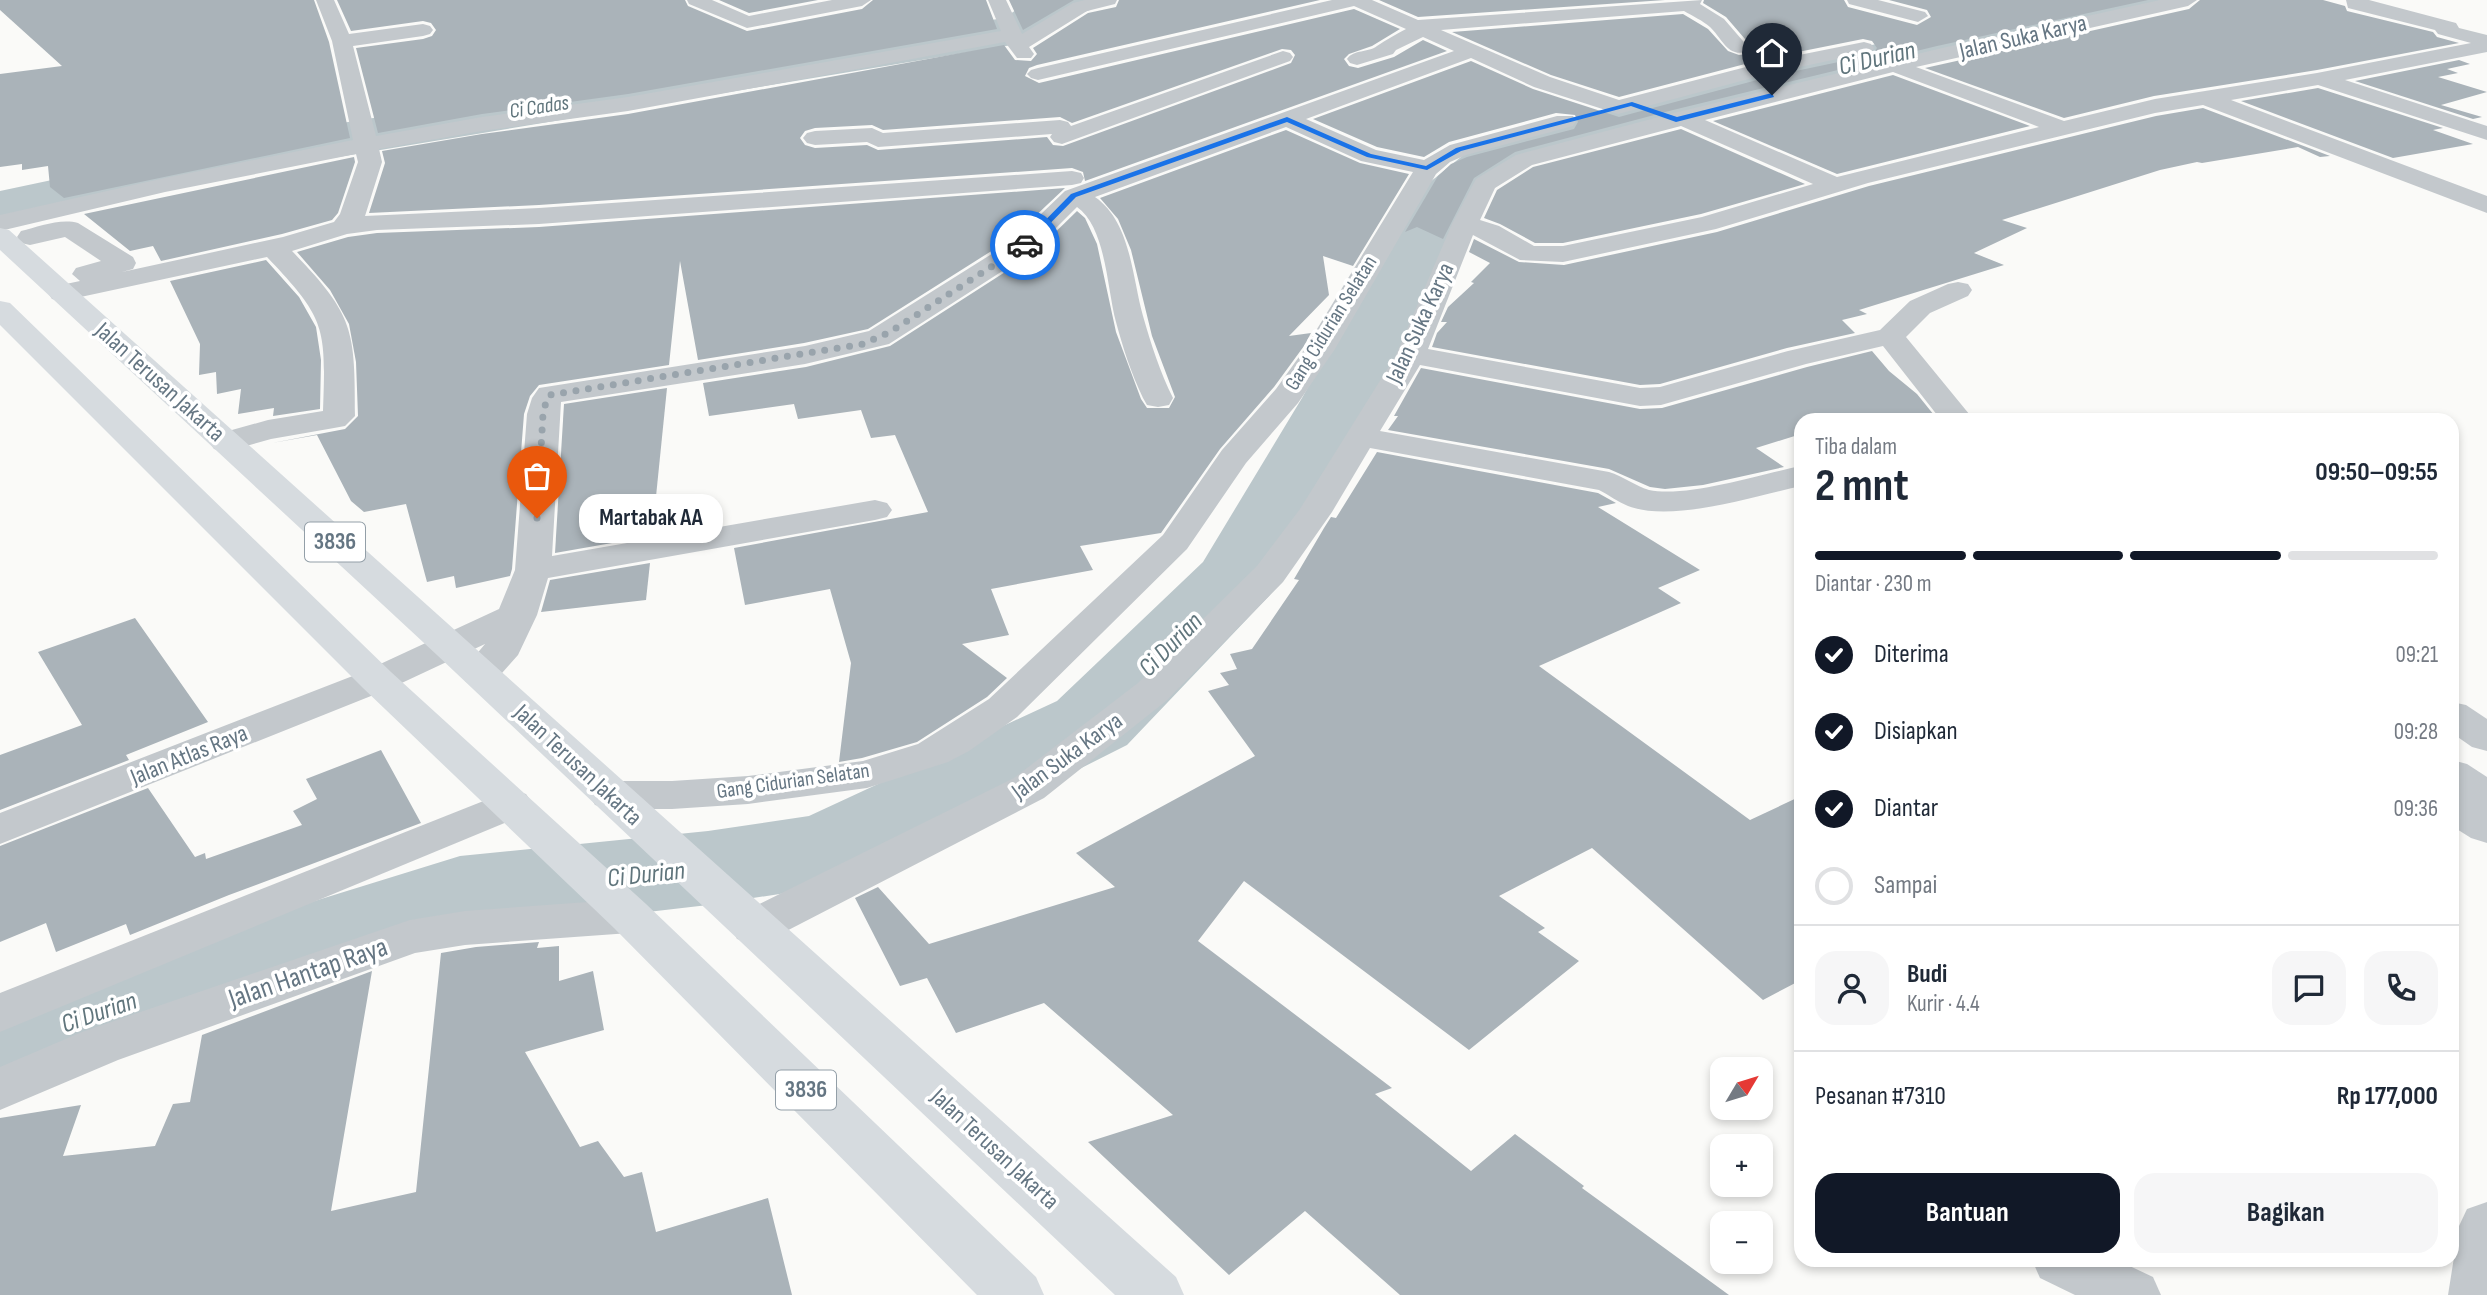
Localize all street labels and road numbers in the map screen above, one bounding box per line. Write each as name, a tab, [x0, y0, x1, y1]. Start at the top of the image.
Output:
street label: Jalan Suka Karya	[1956, 8, 2089, 66]
street label: Gang Cidurian Selatan	[1280, 251, 1382, 395]
street label: Jalan Suka Karya	[1379, 258, 1461, 389]
street label: Jalan Terusan Jakarta	[88, 315, 231, 448]
road number: 3836	[305, 522, 365, 562]
street label: Jalan Terusan Jakarta	[507, 698, 648, 832]
street label: Jalan Suka Karya	[1005, 706, 1128, 806]
street label: Jalan Atlas Raya	[125, 718, 252, 792]
street label: Gang Cidurian Selatan	[715, 758, 871, 804]
street label: Jalan Hantap Raya	[223, 930, 392, 1016]
road number: 3836	[776, 1070, 836, 1110]
street label: Jalan Terusan Jakarta	[924, 1082, 1065, 1216]

